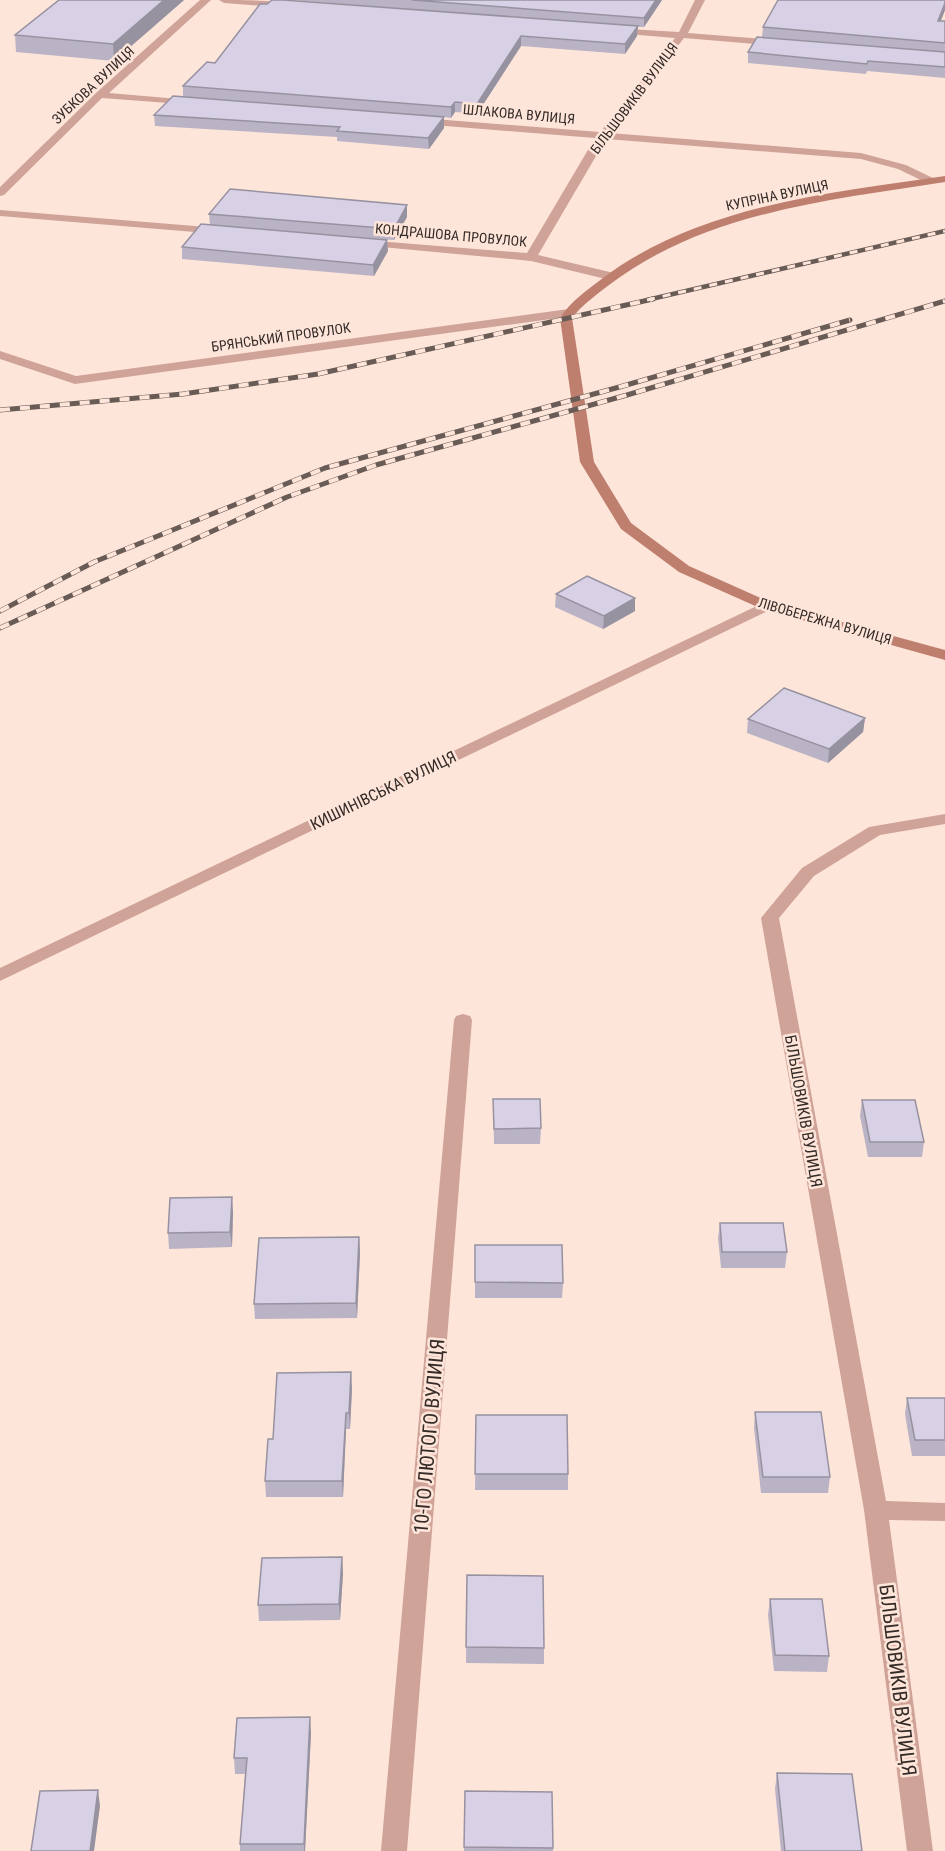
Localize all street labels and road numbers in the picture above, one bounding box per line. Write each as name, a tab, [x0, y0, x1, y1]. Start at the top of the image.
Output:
street label: БІЛЬШОВИКІВ ВУЛИЦЯ	[587, 39, 681, 157]
street label: ЗУБКОВА ВУЛИЦЯ	[49, 43, 137, 127]
street label: ШЛАКОВА ВУЛИЦЯ	[462, 101, 576, 127]
street label: КУПРІНА ВУЛИЦЯ	[724, 176, 830, 214]
street label: КОНДРАШОВА ПРОВУЛОК	[374, 220, 528, 250]
street label: БРЯНСЬКИЙ ПРОВУЛОК	[210, 319, 352, 355]
street label: ЛІВОБЕРЕЖНА ВУЛИЦЯ	[757, 594, 893, 648]
street label: КИШИНІВСЬКА ВУЛИЦЯ	[307, 747, 459, 834]
street label: БІЛЬШОВИКІВ ВУЛИЦЯ	[781, 1033, 826, 1189]
street label: 10-ГО ЛЮТОГО ВУЛИЦЯ	[409, 1338, 449, 1534]
street label: БІЛЬШОВИКІВ ВУЛИЦЯ	[874, 1583, 922, 1777]

